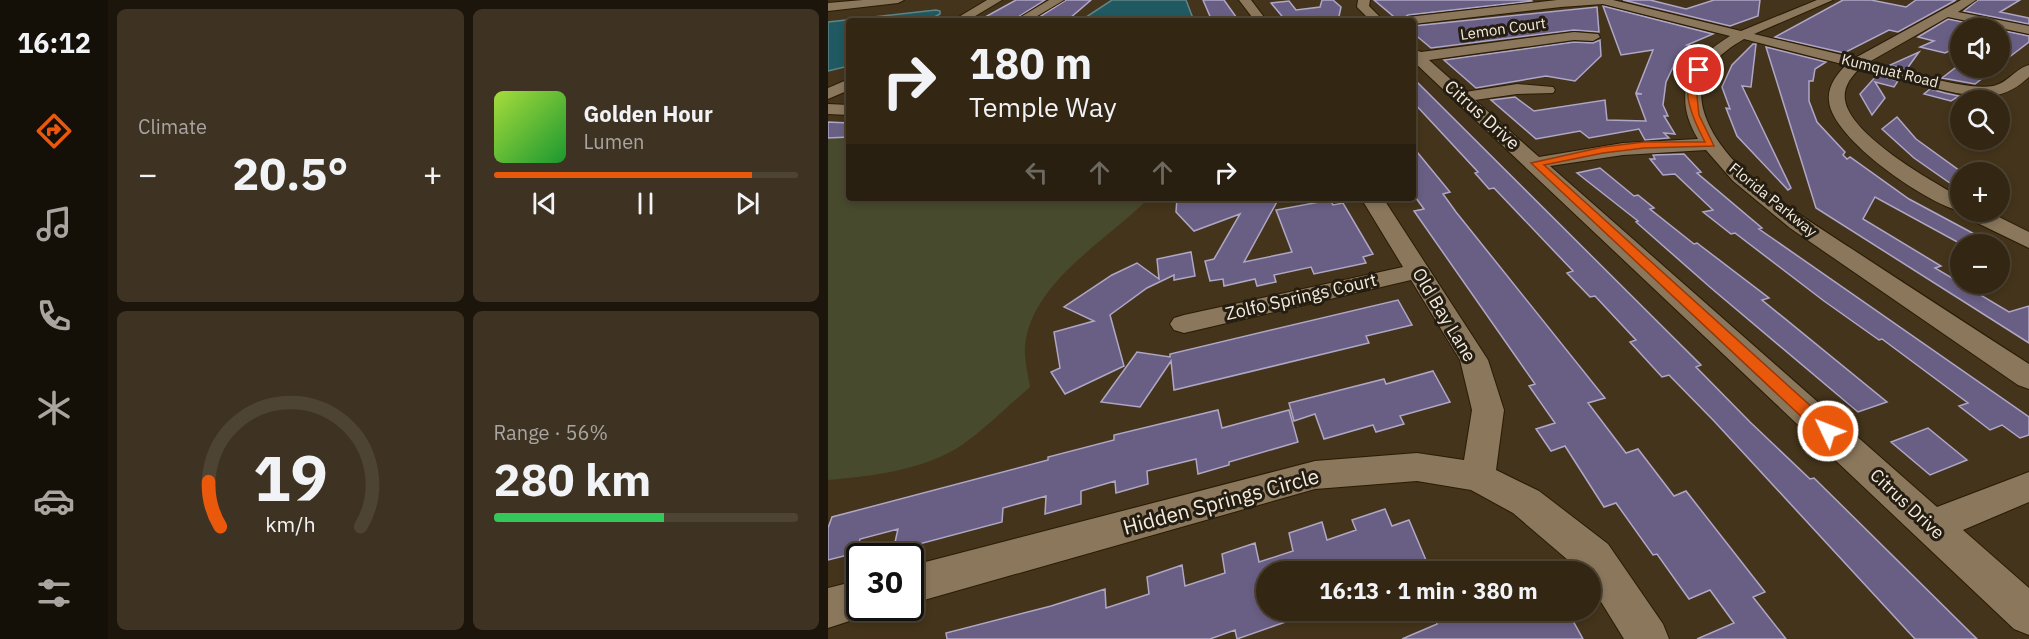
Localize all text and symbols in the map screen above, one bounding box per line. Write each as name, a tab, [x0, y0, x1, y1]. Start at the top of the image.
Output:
street label: Lemon Court	[1459, 13, 1547, 44]
map controls	[1950, 18, 2010, 294]
button: sound	[1950, 18, 2010, 78]
text: 16:12	[17, 25, 91, 60]
text: 180 m	[969, 36, 1092, 91]
icon: right	[870, 42, 948, 120]
pin	[1673, 44, 1724, 95]
street label: Kumquat Road	[1840, 49, 1941, 92]
icon: arrive	[1682, 53, 1715, 86]
street label: Citrus Drive	[1440, 75, 1525, 155]
text: Temple Way	[969, 89, 1117, 124]
button: search	[1950, 90, 2010, 150]
text: Golden Hour	[584, 99, 713, 128]
icon: directions	[33, 110, 75, 152]
text: Climate	[138, 113, 207, 140]
text: Lumen	[584, 128, 644, 155]
text: 20.5°	[232, 144, 348, 202]
text: −	[138, 152, 158, 195]
text: +	[423, 152, 442, 195]
icon: left	[1020, 156, 1053, 189]
icon: ahead	[1083, 156, 1116, 189]
icon: ahead	[1146, 156, 1179, 189]
icon: right	[1209, 156, 1242, 189]
street label: Florida Parkway	[1726, 158, 1821, 241]
button: +	[1950, 162, 2010, 222]
icon: previous	[528, 187, 561, 220]
icon: pause	[629, 187, 662, 220]
icon: next	[731, 187, 764, 220]
icon: music	[33, 203, 75, 245]
button: −	[1950, 234, 2010, 294]
street label: Old Bay Lane	[1407, 264, 1482, 366]
street label: Zolfo Springs Court	[1223, 268, 1379, 325]
icon: phone	[33, 295, 75, 337]
icon: climate	[33, 387, 75, 429]
position arrow	[1796, 399, 1860, 463]
text: Range · 56%	[494, 419, 608, 446]
text: 19	[253, 437, 328, 518]
text: 280 km	[494, 450, 651, 508]
street label: Hidden Springs Circle	[1120, 461, 1322, 541]
street label: Citrus Drive	[1865, 463, 1950, 544]
icon: car	[33, 480, 75, 522]
text: km/h	[265, 511, 315, 539]
speed limit sign: 30	[846, 543, 924, 621]
icon: filters	[33, 572, 75, 614]
text: 16:13 · 1 min · 380 m	[1319, 576, 1538, 605]

